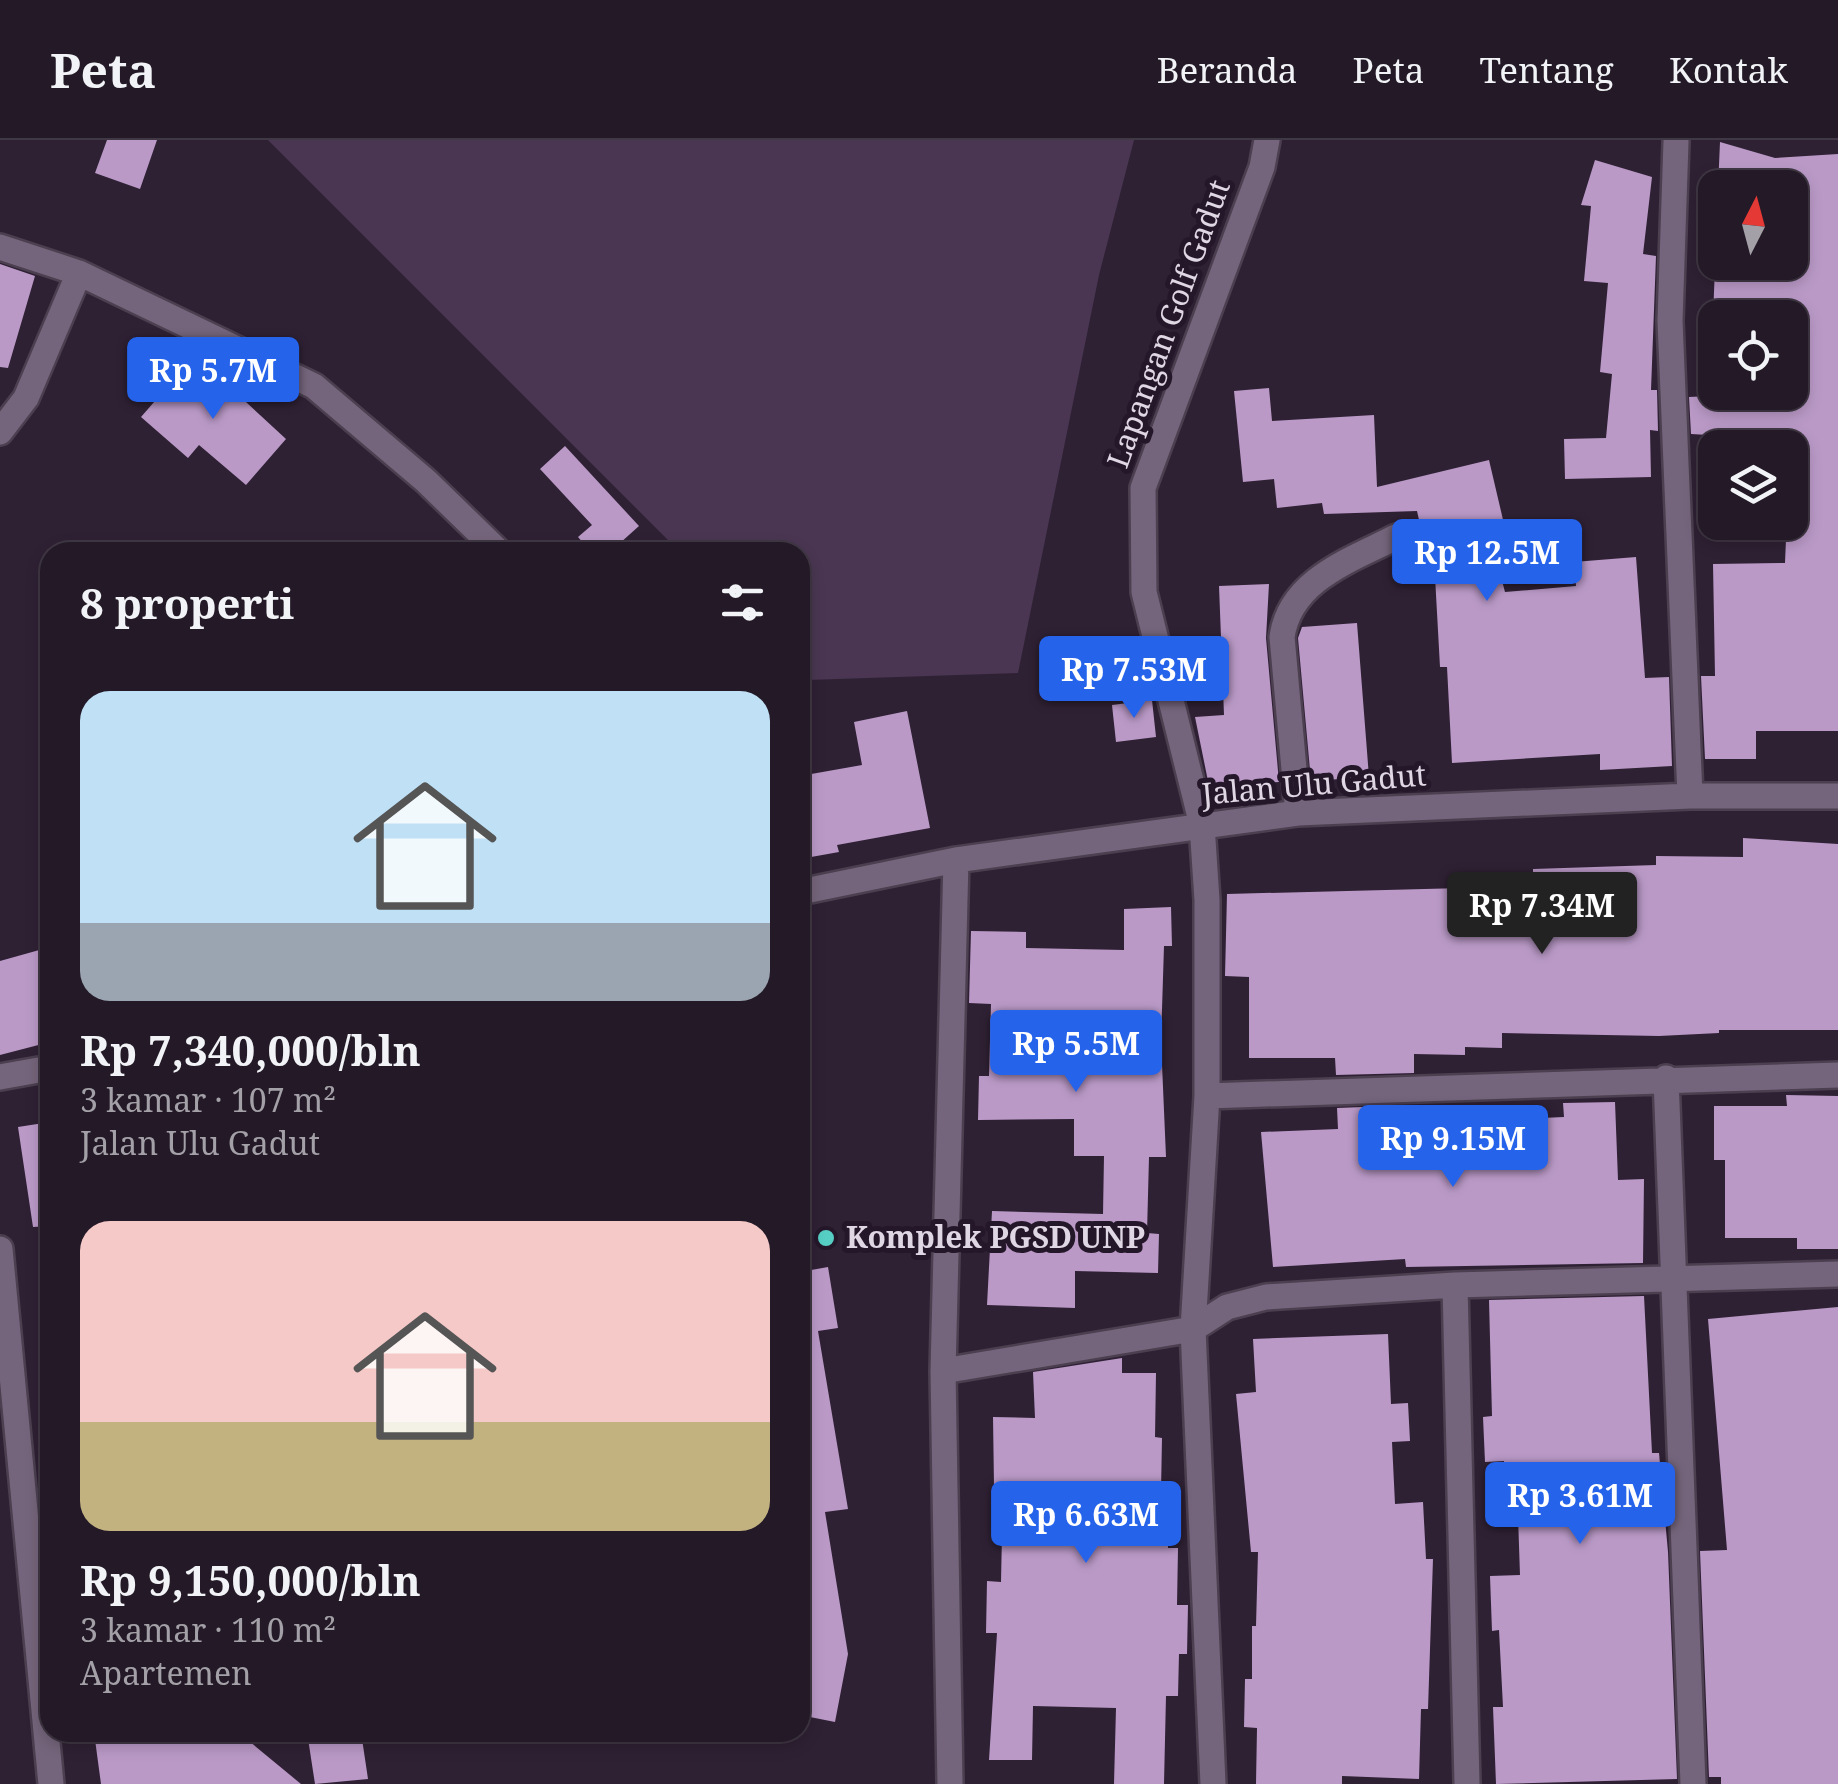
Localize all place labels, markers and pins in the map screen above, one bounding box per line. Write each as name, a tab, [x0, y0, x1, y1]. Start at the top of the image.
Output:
pin: Rp 5.7M	[121, 337, 305, 422]
pin: Rp 12.5M	[1384, 519, 1590, 604]
pin: Rp 7.53M	[1031, 636, 1237, 721]
pin: Rp 7.34M	[1439, 872, 1645, 957]
pin: Rp 5.5M	[984, 1010, 1168, 1095]
pin: Rp 9.15M	[1350, 1105, 1556, 1190]
place label: Komplek PGSD UNP	[846, 1216, 1145, 1257]
marker: Komplek PGSD UNP	[815, 1227, 837, 1249]
pin: Rp 3.61M	[1477, 1462, 1683, 1547]
pin: Rp 6.63M	[983, 1481, 1189, 1566]

